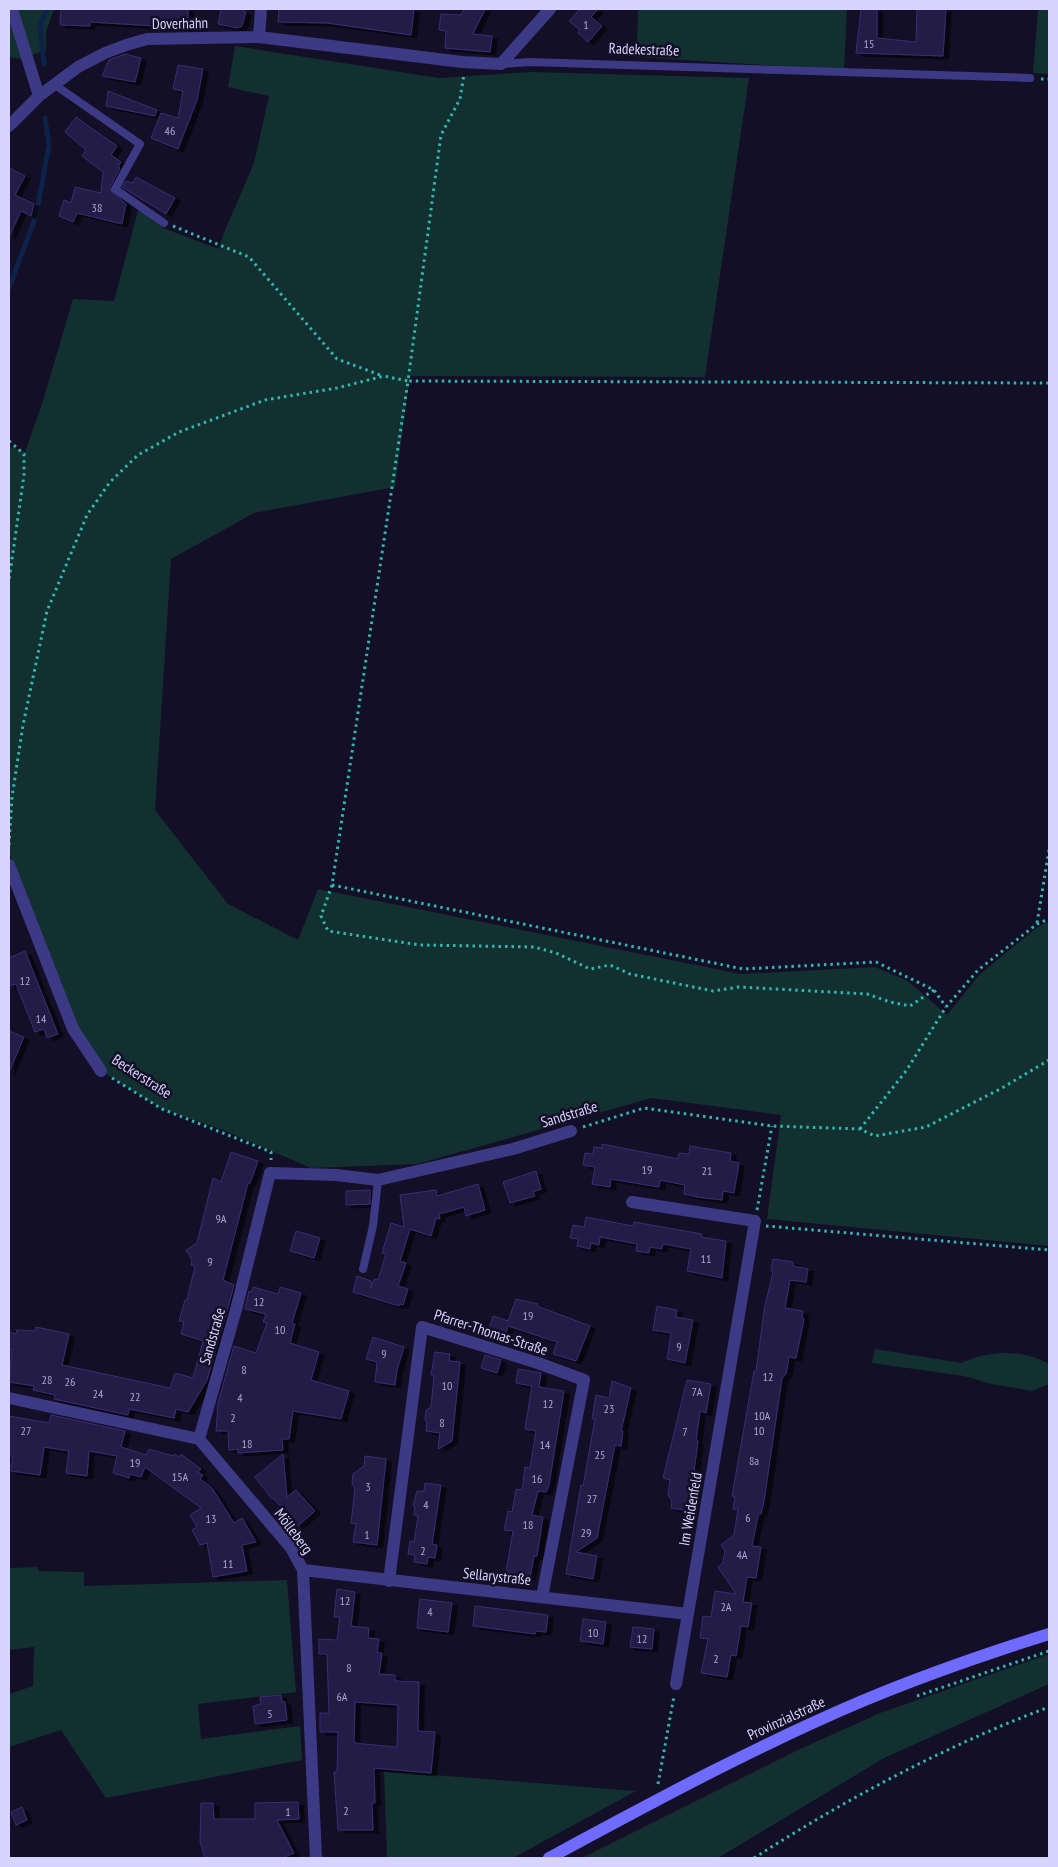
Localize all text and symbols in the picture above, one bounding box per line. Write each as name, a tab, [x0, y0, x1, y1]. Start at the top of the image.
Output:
street label: Doverhahn	[152, 13, 208, 33]
house number: 1	[583, 17, 589, 32]
house number: 15	[864, 36, 874, 51]
street label: Radekestraße	[608, 38, 680, 60]
house number: 46	[165, 123, 175, 138]
house number: 38	[92, 200, 102, 215]
house number: 12	[20, 973, 30, 988]
house number: 14	[36, 1011, 47, 1026]
street label: Beckerstraße	[109, 1050, 175, 1102]
street label: Sandstraße	[538, 1096, 600, 1132]
house number: 19	[642, 1162, 652, 1177]
house number: 21	[702, 1163, 712, 1178]
house number: 9A	[215, 1211, 227, 1226]
house number: 11	[701, 1251, 711, 1266]
house number: 9	[207, 1254, 213, 1269]
house number: 12	[254, 1294, 264, 1309]
street label: Sandstraße	[195, 1305, 229, 1367]
street label: Pfarrer-Thomas-Straße	[432, 1305, 550, 1359]
house number: 19	[523, 1308, 533, 1323]
house number: 10	[275, 1322, 285, 1337]
house number: 9	[676, 1339, 682, 1354]
house number: 9	[381, 1346, 387, 1361]
house number: 8	[241, 1362, 247, 1377]
house number: 12	[763, 1369, 773, 1384]
house number: 28	[42, 1372, 52, 1387]
house number: 26	[65, 1374, 75, 1389]
house number: 10	[442, 1378, 452, 1393]
house number: 7A	[692, 1384, 703, 1399]
house number: 24	[93, 1386, 104, 1401]
house number: 22	[130, 1389, 140, 1404]
house number: 4	[237, 1390, 243, 1405]
house number: 12	[543, 1396, 553, 1411]
house number: 23	[604, 1401, 614, 1416]
house number: 10A	[754, 1408, 771, 1423]
house number: 2	[230, 1410, 236, 1425]
house number: 8	[439, 1415, 445, 1430]
house number: 27	[21, 1423, 31, 1438]
house number: 10	[754, 1423, 764, 1438]
house number: 7	[682, 1424, 688, 1439]
house number: 18	[242, 1436, 252, 1451]
house number: 14	[540, 1437, 551, 1452]
house number: 25	[595, 1447, 605, 1462]
house number: 8a	[749, 1453, 759, 1468]
house number: 19	[130, 1455, 140, 1470]
house number: 15A	[172, 1469, 189, 1484]
house number: 16	[532, 1471, 542, 1486]
street label: Im Weidenfeld	[674, 1471, 706, 1547]
house number: 3	[365, 1479, 371, 1494]
house number: 27	[587, 1491, 597, 1506]
house number: 4	[423, 1497, 429, 1512]
street label: Mölleberg	[271, 1504, 317, 1558]
house number: 6	[745, 1510, 751, 1525]
house number: 13	[206, 1511, 216, 1526]
house number: 18	[523, 1517, 533, 1532]
house number: 29	[581, 1525, 591, 1540]
house number: 1	[364, 1527, 370, 1542]
house number: 2	[420, 1543, 426, 1558]
house number: 4A	[736, 1547, 748, 1562]
house number: 11	[223, 1556, 233, 1571]
street label: Sellarystraße	[462, 1563, 532, 1589]
house number: 12	[340, 1593, 350, 1608]
house number: 2A	[720, 1599, 732, 1614]
house number: 4	[427, 1604, 433, 1619]
house number: 10	[588, 1625, 598, 1640]
house number: 12	[637, 1631, 647, 1646]
house number: 2	[713, 1651, 719, 1666]
house number: 8	[346, 1660, 352, 1675]
house number: 6A	[336, 1689, 348, 1704]
street label: Provinzialstraße	[744, 1692, 828, 1744]
house number: 5	[267, 1706, 273, 1721]
house number: 2	[343, 1803, 349, 1818]
house number: 1	[285, 1804, 291, 1819]

